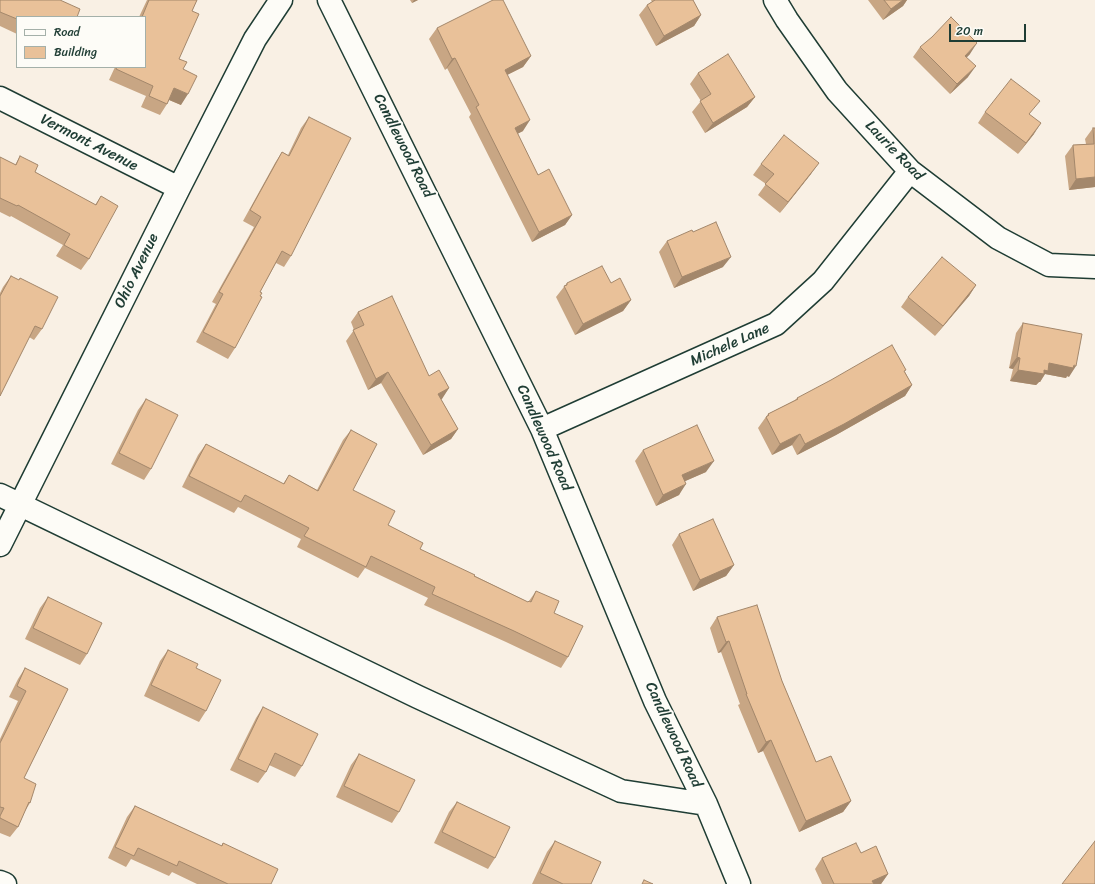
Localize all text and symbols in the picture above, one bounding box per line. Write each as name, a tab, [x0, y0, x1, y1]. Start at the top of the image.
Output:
legend	[16, 16, 146, 68]
scale bar	[951, 16, 1028, 42]
text: 20 m	[956, 20, 983, 42]
text: Road	[54, 21, 80, 43]
text: Building	[54, 41, 97, 63]
street label: Candlewood Road	[369, 91, 437, 201]
street label: Vermont Avenue	[37, 111, 141, 175]
street label: Laurie Road	[861, 117, 927, 185]
street label: Ohio Avenue	[111, 231, 163, 311]
street label: Michele Lane	[687, 319, 773, 371]
street label: Candlewood Road	[513, 382, 575, 494]
street label: Candlewood Road	[641, 679, 705, 791]

